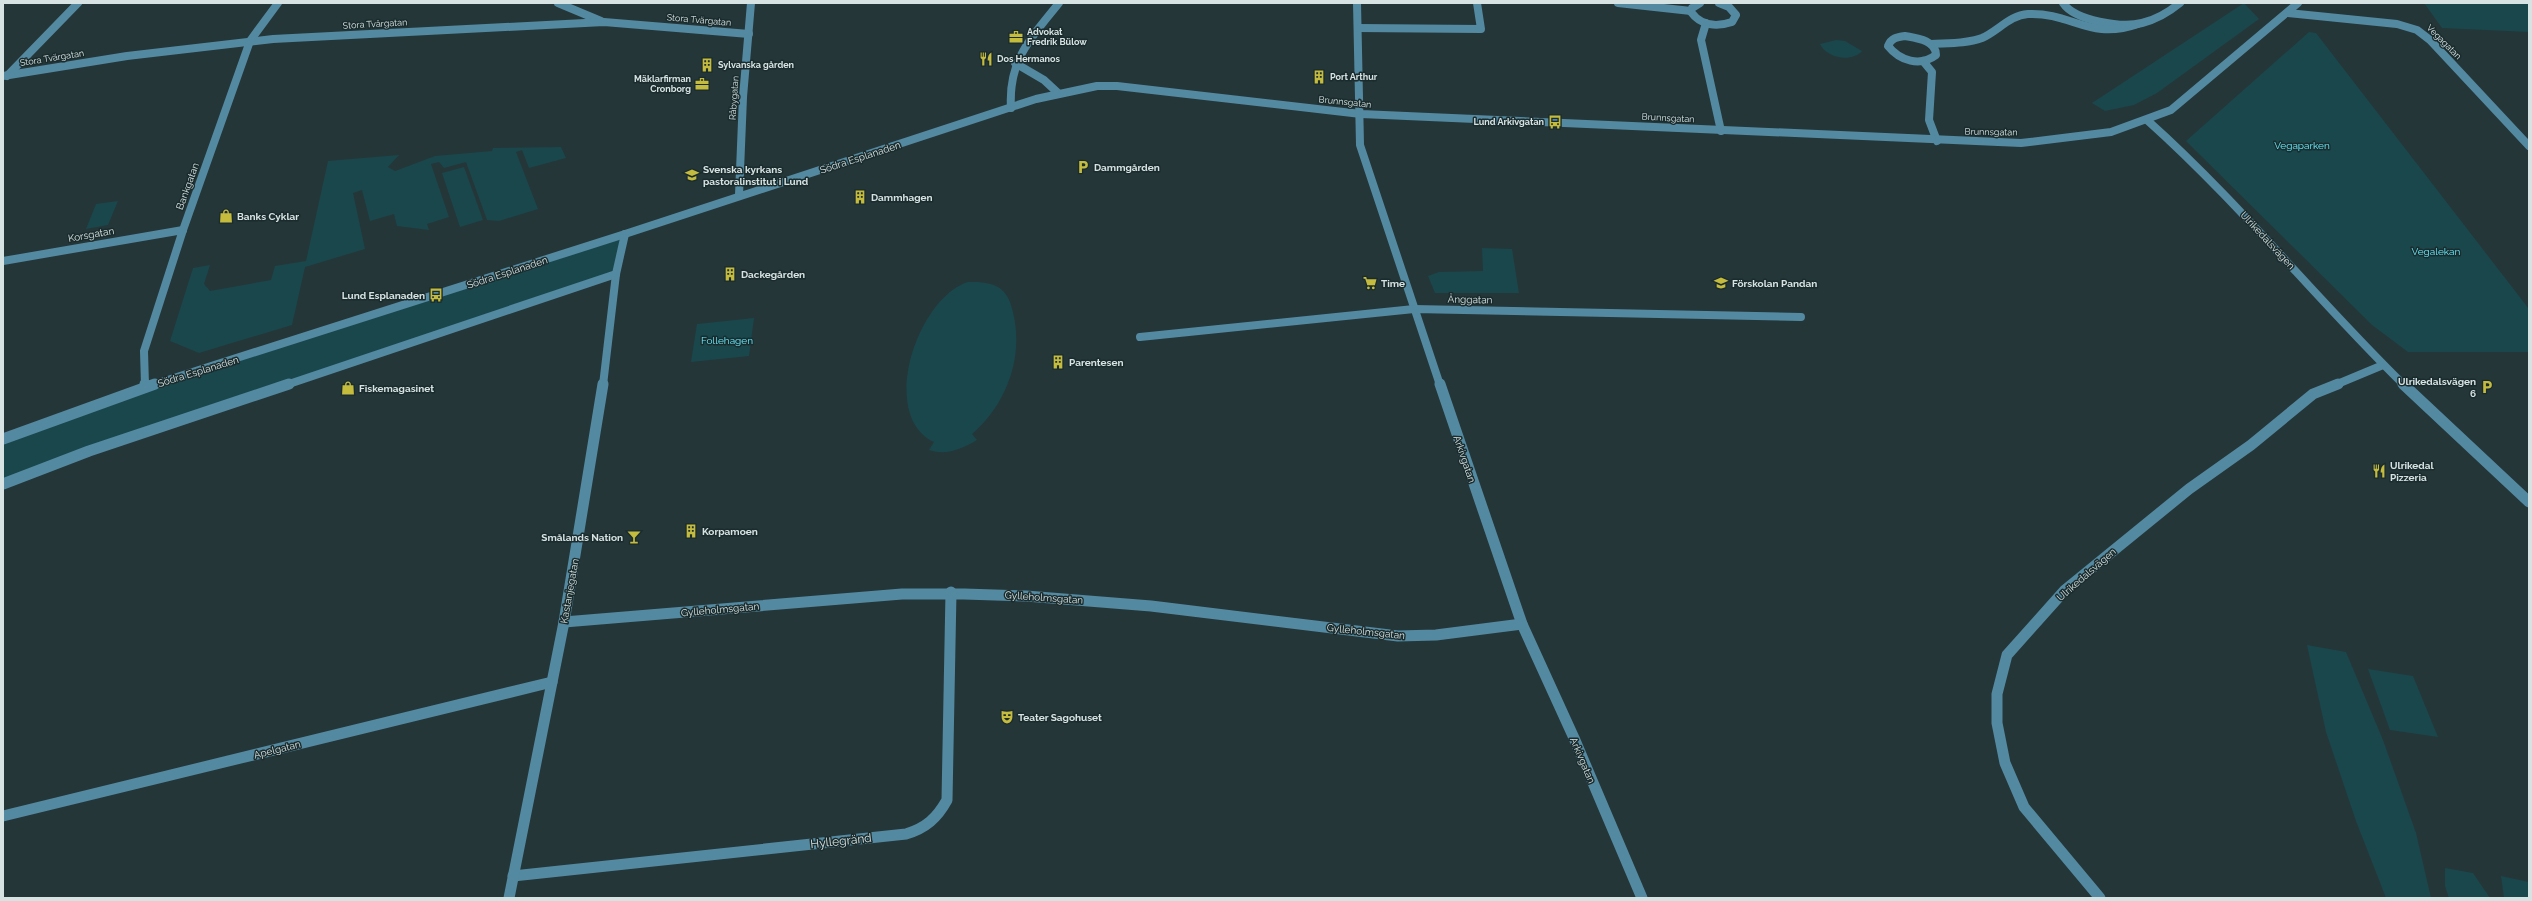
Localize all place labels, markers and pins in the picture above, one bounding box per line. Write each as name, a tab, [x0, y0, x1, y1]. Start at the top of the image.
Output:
place label: Advokat Fredrik Bülow	[1027, 27, 1087, 47]
office icon: Advokat Fredrik Bülow	[1008, 29, 1024, 45]
restaurant icon: Dos Hermanos	[978, 51, 994, 67]
place label: Dos Hermanos	[997, 54, 1060, 64]
building icon: Sylvanska gården	[699, 57, 715, 73]
place label: Sylvanska gården	[718, 60, 794, 70]
building icon: Port Arthur	[1311, 69, 1327, 85]
place label: Port Arthur	[1330, 72, 1378, 82]
place label: Mäklarfirman Cronborg	[634, 74, 691, 94]
office icon: Mäklarfirman Cronborg	[694, 76, 710, 92]
bus stop icon: Lund Arkivgatan	[1547, 114, 1563, 130]
place label: Lund Arkivgatan	[1474, 117, 1544, 127]
parking icon: Dammgården	[1075, 159, 1091, 175]
place label: Dammgården	[1094, 162, 1160, 173]
place label: Svenska kyrkans pastoralinstitut i Lund	[703, 164, 809, 187]
school or university icon: Svenska kyrkans pastoralinstitut i Lund	[684, 167, 700, 183]
building icon: Dammhagen	[852, 189, 868, 205]
place label: Dammhagen	[871, 192, 933, 203]
shop icon: Banks Cyklar	[218, 208, 234, 224]
place label: Banks Cyklar	[237, 211, 299, 222]
building icon: Dackegården	[722, 266, 738, 282]
place label: Dackegården	[741, 269, 805, 280]
supermarket icon: Time	[1362, 275, 1378, 291]
school or university icon: Förskolan Pandan	[1713, 275, 1729, 291]
place label: Time	[1381, 278, 1405, 289]
place label: Förskolan Pandan	[1732, 278, 1817, 289]
bus stop icon: Lund Esplanaden	[428, 287, 444, 303]
place label: Lund Esplanaden	[342, 290, 425, 301]
building icon: Parentesen	[1050, 354, 1066, 370]
place label: Parentesen	[1069, 357, 1123, 368]
place label: Ulrikedalsvägen 6	[2398, 376, 2476, 399]
parking icon: Ulrikedalsvägen 6	[2479, 379, 2495, 395]
shop icon: Fiskemagasinet	[340, 380, 356, 396]
place label: Fiskemagasinet	[359, 383, 434, 394]
place label: Ulrikedal Pizzeria	[2390, 460, 2435, 483]
restaurant icon: Ulrikedal Pizzeria	[2371, 463, 2387, 479]
building icon: Korpamoen	[683, 523, 699, 539]
place label: Korpamoen	[702, 526, 758, 537]
bar icon: Smålands Nation	[626, 529, 642, 545]
place label: Smålands Nation	[541, 532, 623, 543]
theatre icon: Teater Sagohuset	[999, 709, 1015, 725]
place label: Teater Sagohuset	[1018, 712, 1102, 723]

